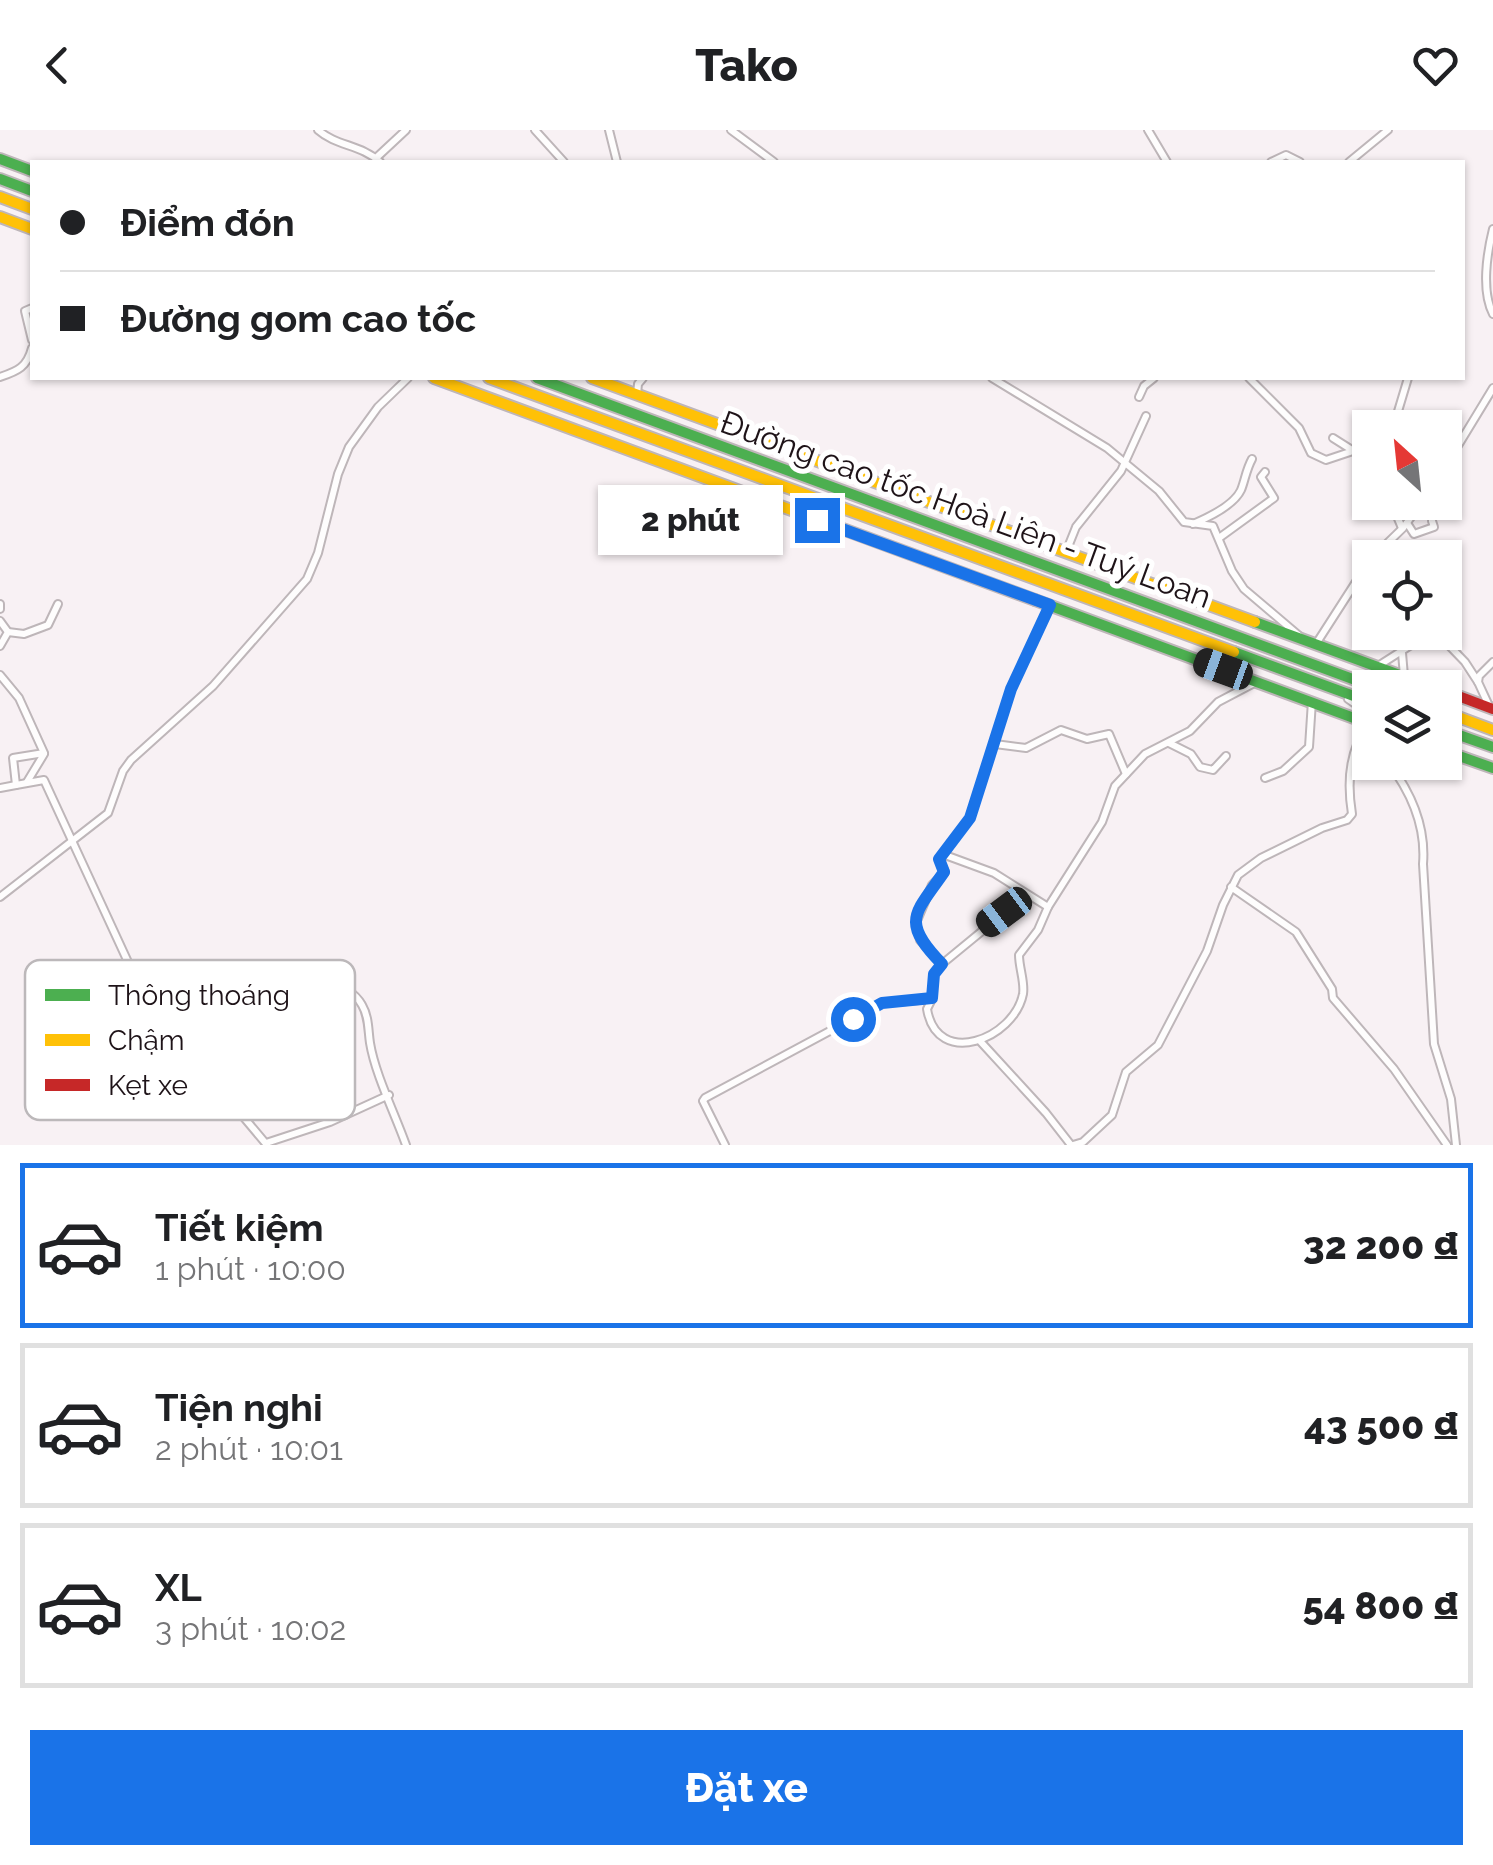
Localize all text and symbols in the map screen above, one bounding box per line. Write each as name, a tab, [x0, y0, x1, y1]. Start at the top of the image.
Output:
icon: back	[30, 38, 85, 93]
icon: heart	[1408, 38, 1463, 93]
text: Tako	[695, 39, 798, 92]
text: Điểm đón	[120, 200, 295, 245]
text: Đường gom cao tốc	[120, 296, 476, 341]
street label: Đường cao tốc Hoà Liên - Tuý Loan	[716, 403, 1216, 615]
north arrow	[1352, 410, 1462, 520]
map controls	[1352, 410, 1462, 780]
callout: 2 phút	[597, 485, 782, 555]
route end	[795, 498, 840, 543]
text: 2 phút	[641, 501, 740, 538]
button: locate	[1352, 540, 1462, 650]
car	[1190, 645, 1256, 693]
button: layers	[1352, 670, 1462, 780]
car	[971, 882, 1037, 942]
legend	[25, 960, 355, 1120]
text: Thông thoáng	[108, 979, 290, 1012]
route start	[831, 997, 876, 1042]
text: Chậm	[108, 1024, 185, 1057]
text: Kẹt xe	[108, 1069, 188, 1102]
icon: car	[35, 1201, 125, 1291]
text: Tiết kiệm	[155, 1205, 324, 1250]
text: 32 200 ₫	[1303, 1223, 1458, 1268]
text: 1 phút · 10:00	[155, 1250, 346, 1287]
icon: car	[35, 1381, 125, 1471]
text: Tiện nghi	[155, 1385, 323, 1430]
text: 43 500 ₫	[1304, 1403, 1458, 1448]
text: 2 phút · 10:01	[155, 1430, 343, 1467]
icon: car	[35, 1561, 125, 1651]
text: XL	[155, 1565, 202, 1610]
text: 54 800 ₫	[1303, 1583, 1458, 1628]
text: 3 phút · 10:02	[155, 1610, 346, 1647]
button: Đặt xe	[30, 1730, 1463, 1845]

